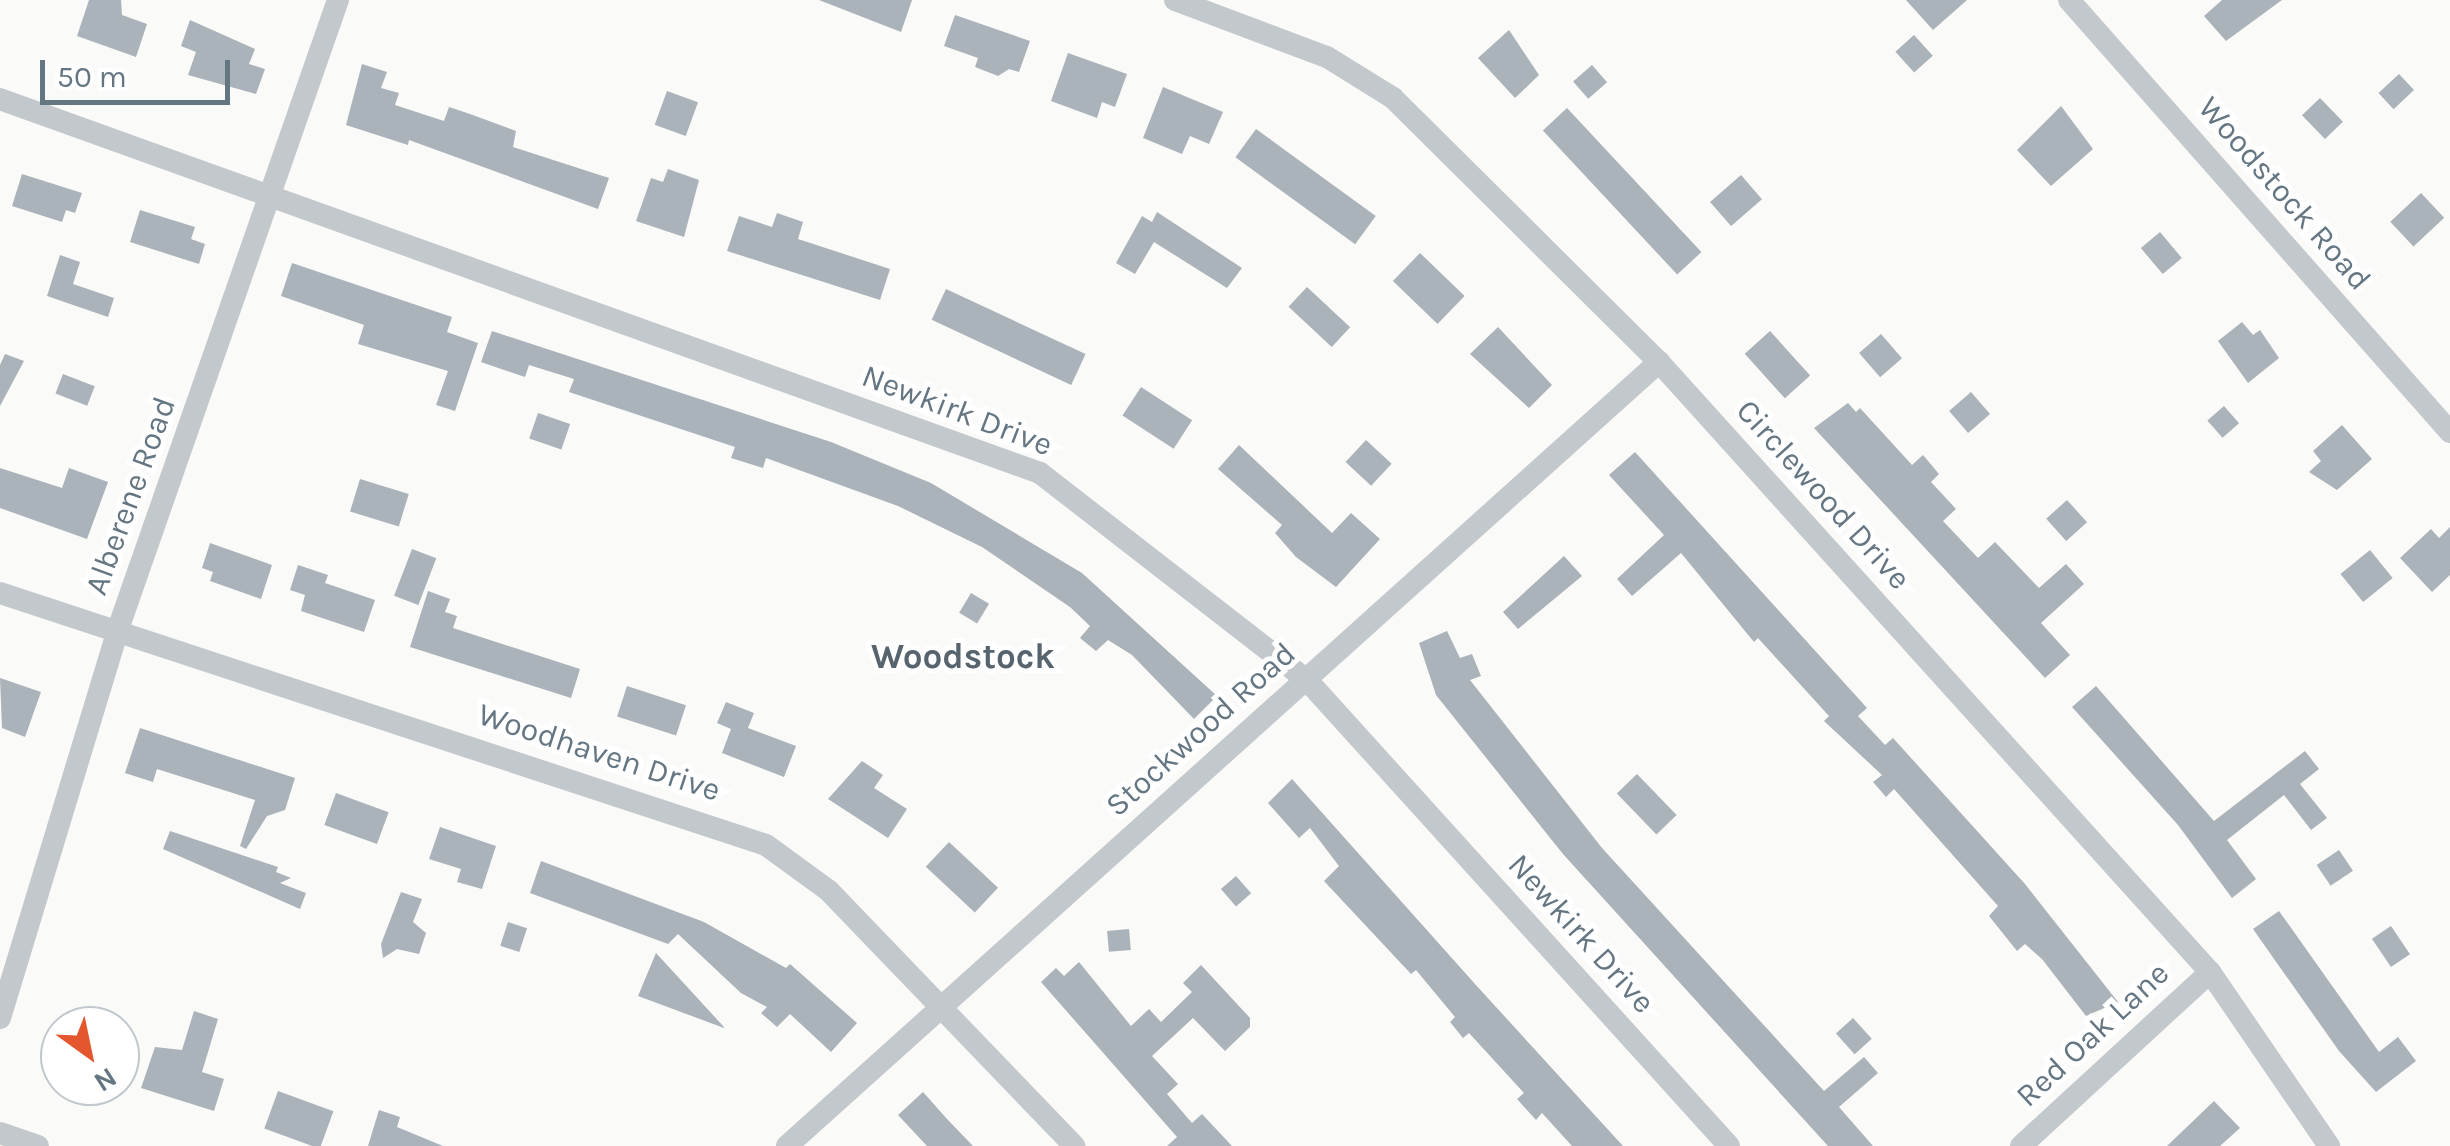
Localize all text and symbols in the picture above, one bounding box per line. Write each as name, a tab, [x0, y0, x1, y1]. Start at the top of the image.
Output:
scale bar	[45, 40, 235, 102]
text: 50 m	[57, 59, 127, 95]
street label: Woodstock Road	[2190, 89, 2378, 299]
street label: Newkirk Drive	[856, 357, 1058, 465]
street label: Alberene Road	[77, 392, 185, 600]
street label: Circlewood Drive	[1728, 392, 1918, 598]
street label: Stockwood Road	[1098, 635, 1304, 825]
district label: Woodstock	[871, 636, 1055, 678]
street label: Woodhaven Drive	[473, 696, 725, 810]
street label: Newkirk Drive	[1499, 846, 1663, 1022]
street label: Red Oak Lane	[2009, 955, 2177, 1115]
north arrow	[40, 1006, 140, 1106]
text: N	[88, 1061, 123, 1099]

